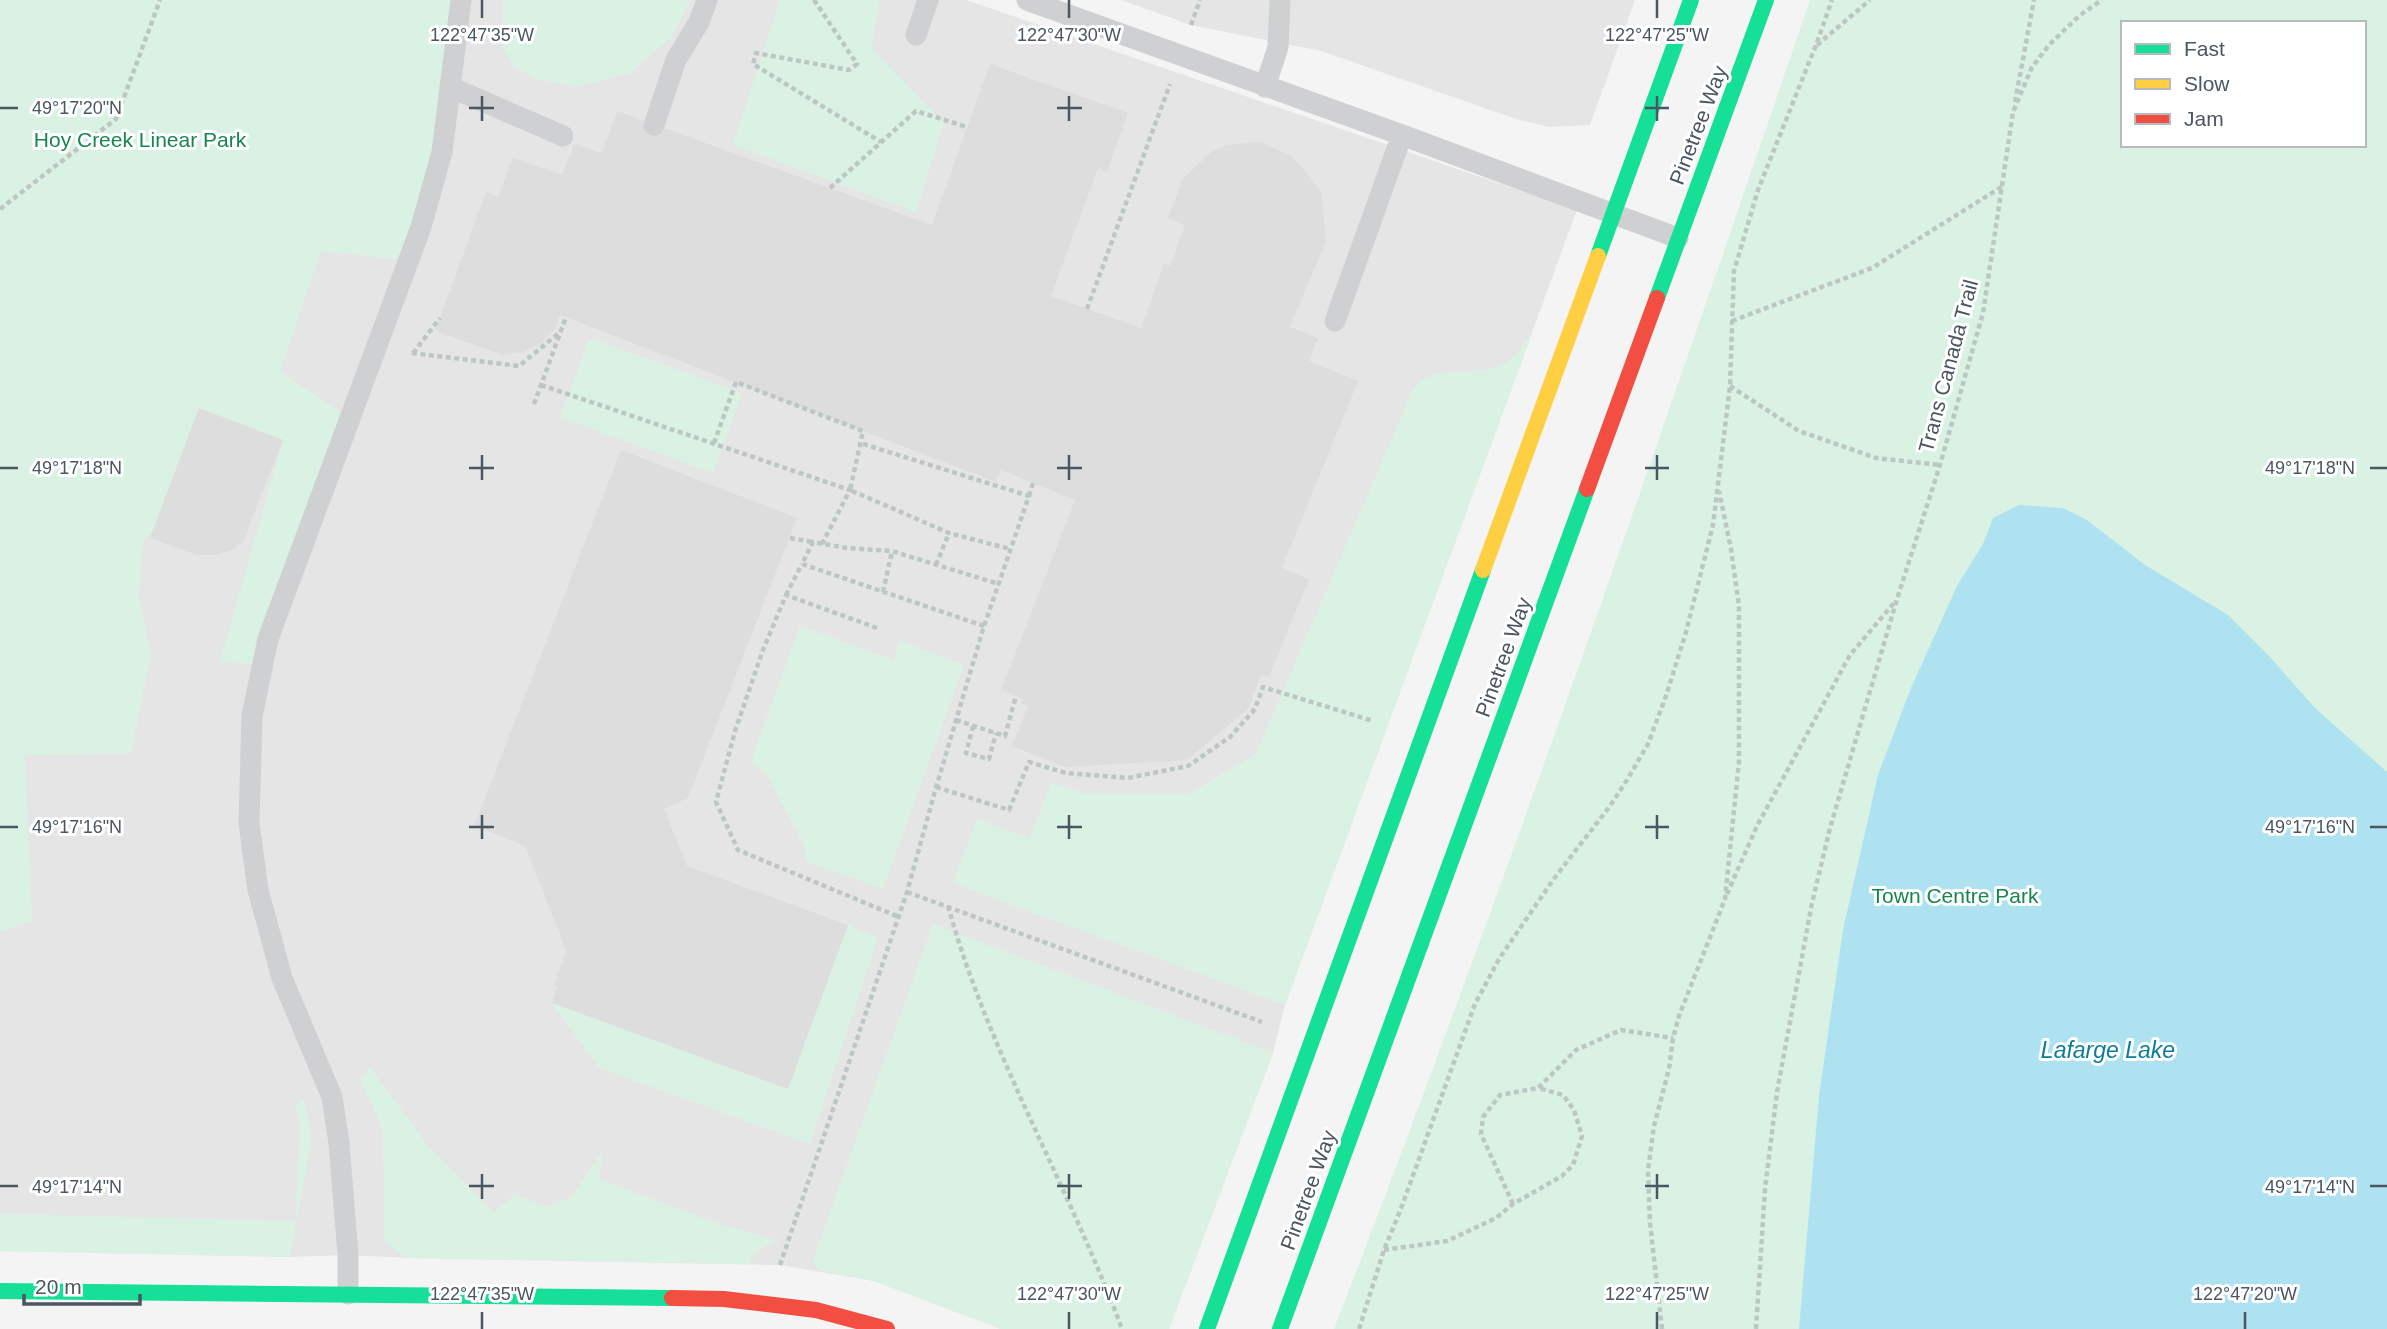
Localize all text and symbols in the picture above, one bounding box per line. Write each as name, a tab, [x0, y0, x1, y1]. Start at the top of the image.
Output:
legend	[2121, 21, 2366, 147]
text: 122°47'35"W	[430, 25, 534, 45]
text: 122°47'30"W	[1017, 25, 1121, 45]
text: 122°47'25"W	[1605, 25, 1709, 45]
text: Fast	[2184, 37, 2225, 60]
street label: Pinetree Way	[1665, 62, 1731, 188]
text: Slow	[2184, 72, 2230, 95]
text: 49°17'20"N	[32, 98, 122, 118]
text: Jam	[2184, 107, 2224, 130]
park label: Hoy Creek Linear Park	[34, 128, 247, 151]
street label: Trans Canada Trail	[1914, 277, 1982, 455]
text: 49°17'18"N	[32, 458, 122, 478]
text: 49°17'18"N	[2265, 458, 2355, 478]
street label: Pinetree Way	[1471, 594, 1535, 720]
text: 49°17'16"N	[32, 817, 122, 837]
text: 49°17'16"N	[2265, 817, 2355, 837]
park label: Town Centre Park	[1872, 884, 2039, 907]
water label: Lafarge Lake	[2041, 1037, 2175, 1063]
street label: Pinetree Way	[1276, 1127, 1340, 1253]
text: 49°17'14"N	[32, 1177, 122, 1197]
text: 49°17'14"N	[2265, 1177, 2355, 1197]
scale bar	[24, 1262, 140, 1306]
text: 20 m	[35, 1275, 82, 1298]
text: 122°47'35"W	[430, 1284, 534, 1304]
text: 122°47'30"W	[1017, 1284, 1121, 1304]
text: 122°47'25"W	[1605, 1284, 1709, 1304]
text: 122°47'20"W	[2193, 1284, 2297, 1304]

